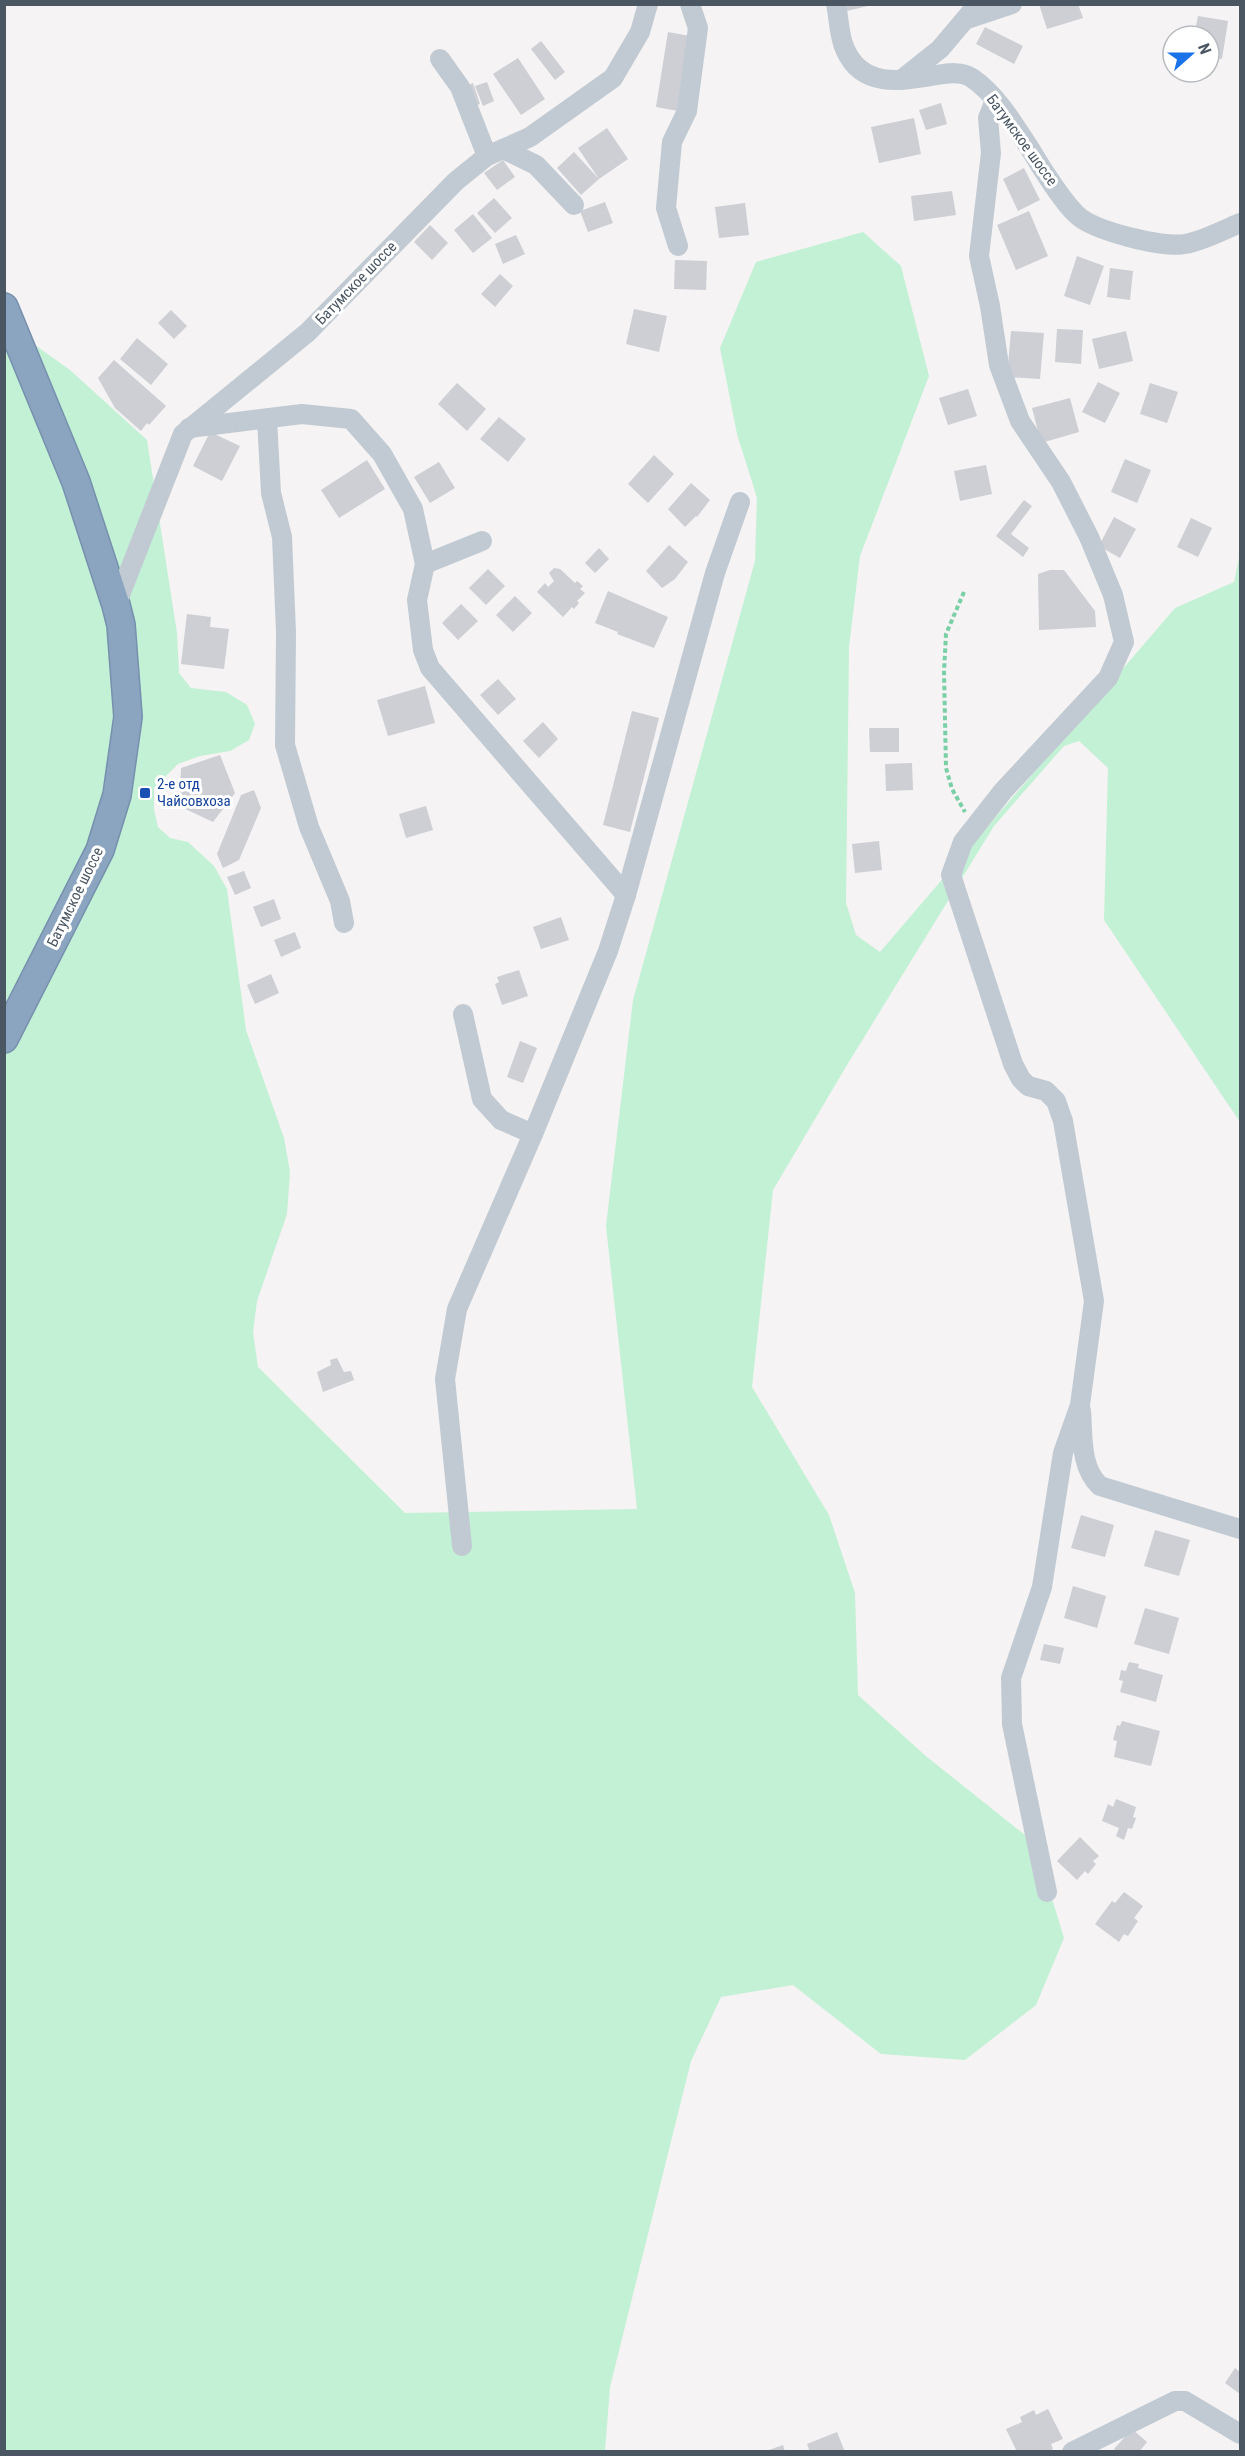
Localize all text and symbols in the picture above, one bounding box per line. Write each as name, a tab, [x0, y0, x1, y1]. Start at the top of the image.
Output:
north arrow	[1161, 24, 1221, 84]
text: N	[1194, 41, 1215, 57]
street label: Батумское шоссе	[983, 91, 1061, 189]
street label: Батумское шоссе	[312, 238, 400, 328]
place label: 2-е отд Чайсовхоза	[157, 775, 231, 810]
marker: 2-е отд Чайсовхоза	[138, 786, 152, 800]
street label: Батумское шоссе	[43, 844, 107, 950]

